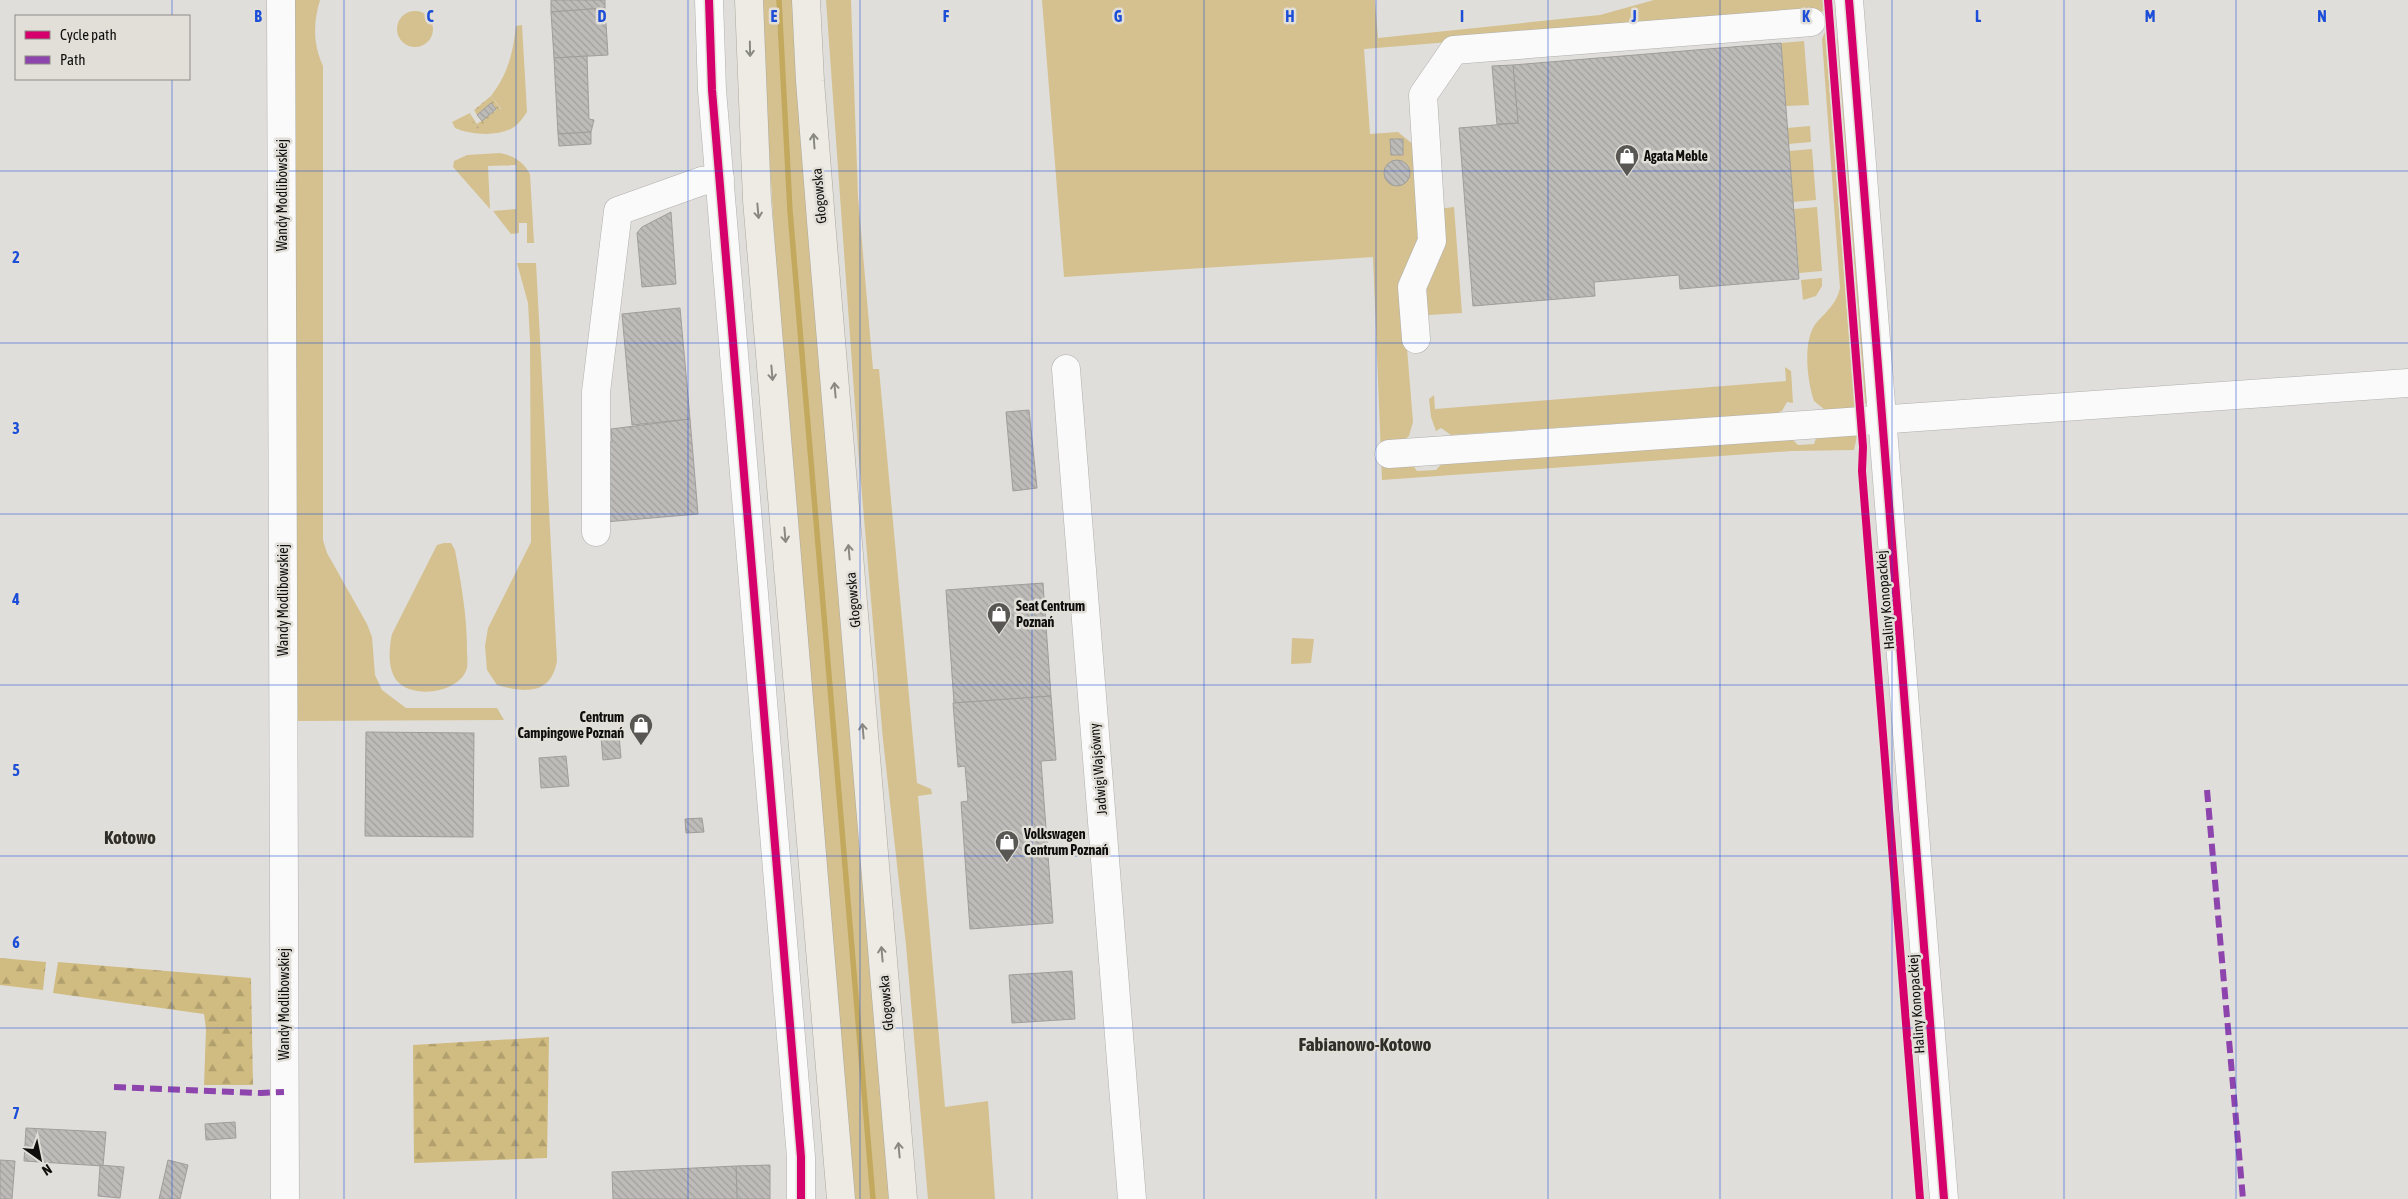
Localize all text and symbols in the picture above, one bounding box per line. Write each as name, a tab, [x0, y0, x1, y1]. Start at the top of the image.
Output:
text: B	[254, 7, 262, 25]
text: C	[426, 7, 434, 25]
text: D	[598, 7, 607, 25]
text: E	[771, 7, 778, 25]
text: F	[943, 7, 950, 25]
text: G	[1114, 7, 1123, 25]
text: H	[1285, 7, 1295, 25]
text: I	[1460, 7, 1464, 25]
text: J	[1630, 7, 1637, 25]
text: K	[1802, 7, 1810, 25]
text: L	[1975, 7, 1982, 25]
text: M	[2145, 7, 2155, 25]
text: N	[2317, 7, 2327, 25]
legend	[15, 15, 190, 80]
text: Cycle path	[60, 26, 117, 43]
one-way arrow	[745, 40, 755, 56]
text: Path	[60, 51, 86, 68]
one-way arrow	[810, 133, 819, 149]
street label: Wandy Modlibowskiej	[274, 139, 290, 251]
shop icon: Agata Meble	[1614, 143, 1640, 177]
place label: Agata Meble	[1643, 148, 1708, 164]
street label: Głogowska	[809, 168, 829, 224]
one-way arrow	[754, 203, 763, 219]
text: 2	[12, 248, 20, 266]
one-way arrow	[767, 365, 777, 381]
one-way arrow	[830, 382, 840, 398]
text: 3	[12, 419, 20, 437]
one-way arrow	[780, 527, 790, 543]
street label: Wandy Modlibowskiej	[275, 544, 291, 656]
one-way arrow	[844, 544, 853, 560]
street label: Haliny Konopackiej	[1873, 550, 1897, 650]
street label: Głogowska	[843, 572, 863, 628]
text: 4	[11, 590, 20, 608]
place label: Seat Centrum Poznań	[1016, 598, 1085, 630]
shop icon: Seat Centrum Poznań	[986, 601, 1012, 635]
place label: Centrum Campingowe Poznań	[518, 709, 624, 741]
shop icon: Centrum Campingowe Poznań	[628, 712, 654, 746]
street label: Jadwigi Wajsówny	[1086, 722, 1110, 816]
one-way arrow	[859, 723, 868, 739]
text: 5	[12, 761, 20, 779]
district label: Kotowo	[104, 826, 156, 848]
place label: Volkswagen Centrum Poznań	[1023, 826, 1109, 858]
shop icon: Volkswagen Centrum Poznań	[994, 829, 1020, 863]
text: 6	[12, 933, 20, 951]
one-way arrow	[877, 946, 887, 962]
street label: Wandy Modlibowskiej	[276, 948, 292, 1060]
street label: Haliny Konopackiej	[1905, 954, 1927, 1054]
street label: Głogowska	[876, 975, 896, 1031]
district label: Fabianowo-Kotowo	[1298, 1033, 1432, 1055]
text: 7	[12, 1104, 20, 1122]
north arrow	[15, 1134, 65, 1184]
one-way arrow	[894, 1143, 904, 1159]
text: N	[39, 1161, 55, 1179]

